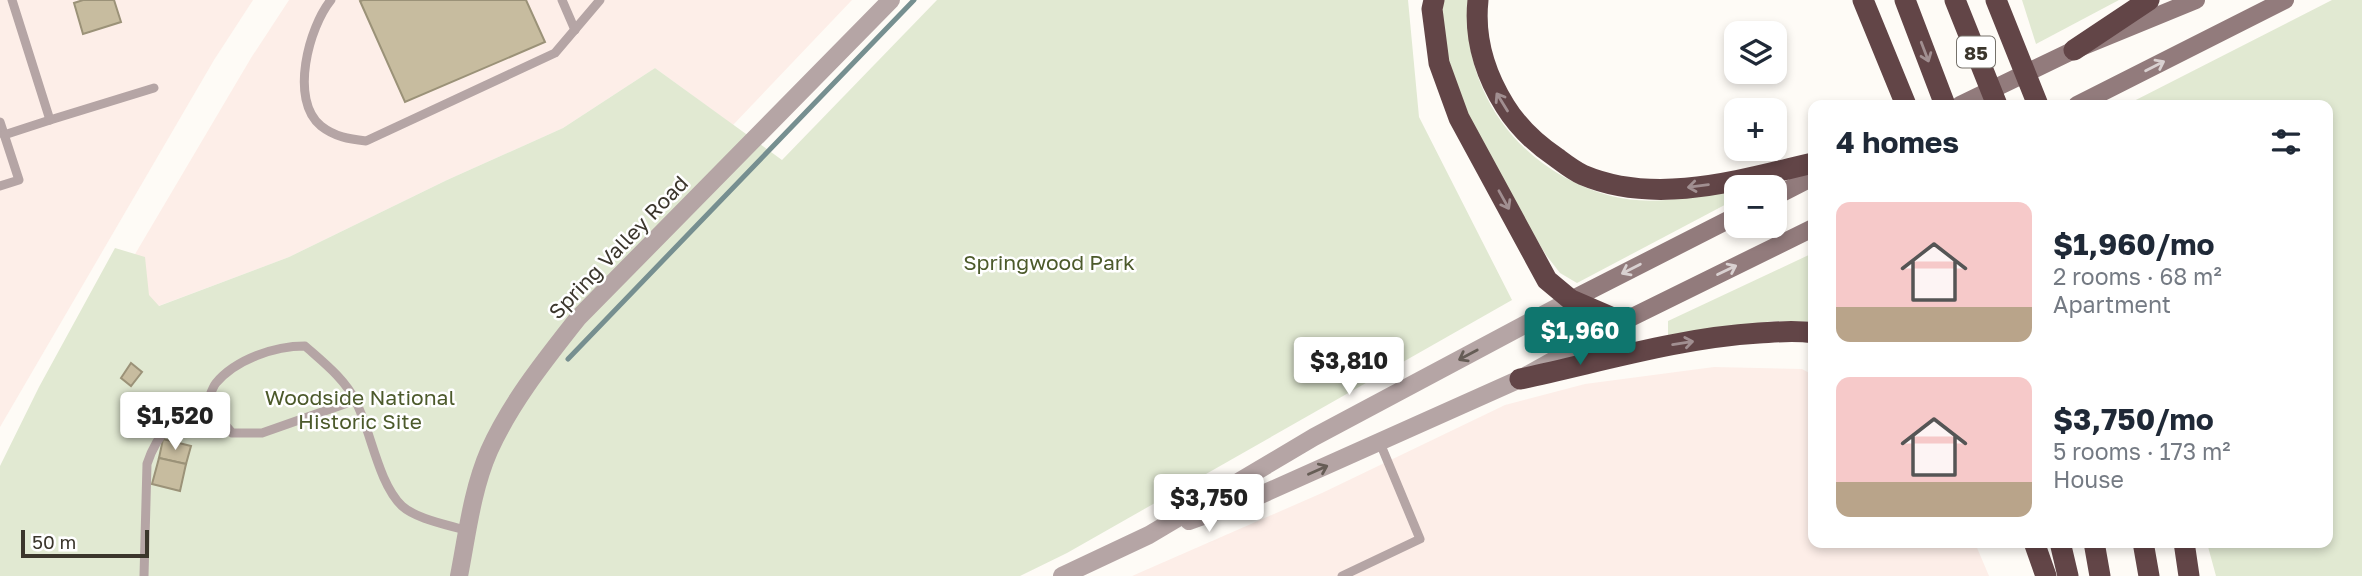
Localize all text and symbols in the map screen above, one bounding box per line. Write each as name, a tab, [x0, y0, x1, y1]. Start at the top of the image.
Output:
map controls	[1724, 21, 1787, 238]
button: layers	[1724, 21, 1787, 84]
road number: 85	[1957, 36, 1995, 68]
one-way arrow	[1919, 41, 1932, 63]
one-way arrow	[2144, 59, 2165, 73]
one-way arrow	[1495, 93, 1510, 112]
button: +	[1724, 98, 1787, 161]
icon: filters	[2267, 123, 2305, 161]
text: 4 homes	[1836, 124, 1959, 160]
street label: Spring Valley Road	[543, 170, 693, 324]
button: −	[1724, 175, 1787, 238]
one-way arrow	[1687, 179, 1710, 192]
one-way arrow	[1497, 189, 1511, 209]
text: $1,960/mo	[2053, 226, 2214, 262]
icon: home	[1892, 230, 1976, 314]
park label: Springwood Park	[963, 249, 1135, 275]
text: 2 rooms · 68 m²	[2053, 262, 2222, 290]
one-way arrow	[1621, 263, 1642, 277]
one-way arrow	[1716, 263, 1737, 277]
text: Apartment	[2053, 290, 2171, 318]
pin: $1,960	[1523, 308, 1637, 367]
text: $1,960	[1541, 316, 1619, 344]
one-way arrow	[1671, 336, 1694, 349]
pin: $3,810	[1292, 338, 1406, 397]
text: $3,810	[1310, 346, 1388, 374]
one-way arrow	[1458, 348, 1478, 362]
park label: Woodside National Historic Site	[265, 384, 455, 434]
pin: $1,520	[118, 392, 232, 452]
text: $1,520	[136, 401, 214, 429]
text: $3,750/mo	[2053, 401, 2214, 437]
icon: home	[1892, 405, 1976, 489]
text: 5 rooms · 173 m²	[2053, 437, 2231, 465]
one-way arrow	[1307, 463, 1328, 476]
text: House	[2053, 465, 2124, 493]
pin: $3,750	[1152, 475, 1266, 534]
text: $3,750	[1170, 483, 1248, 511]
scale bar	[21, 527, 149, 559]
text: 50 m	[32, 530, 76, 553]

